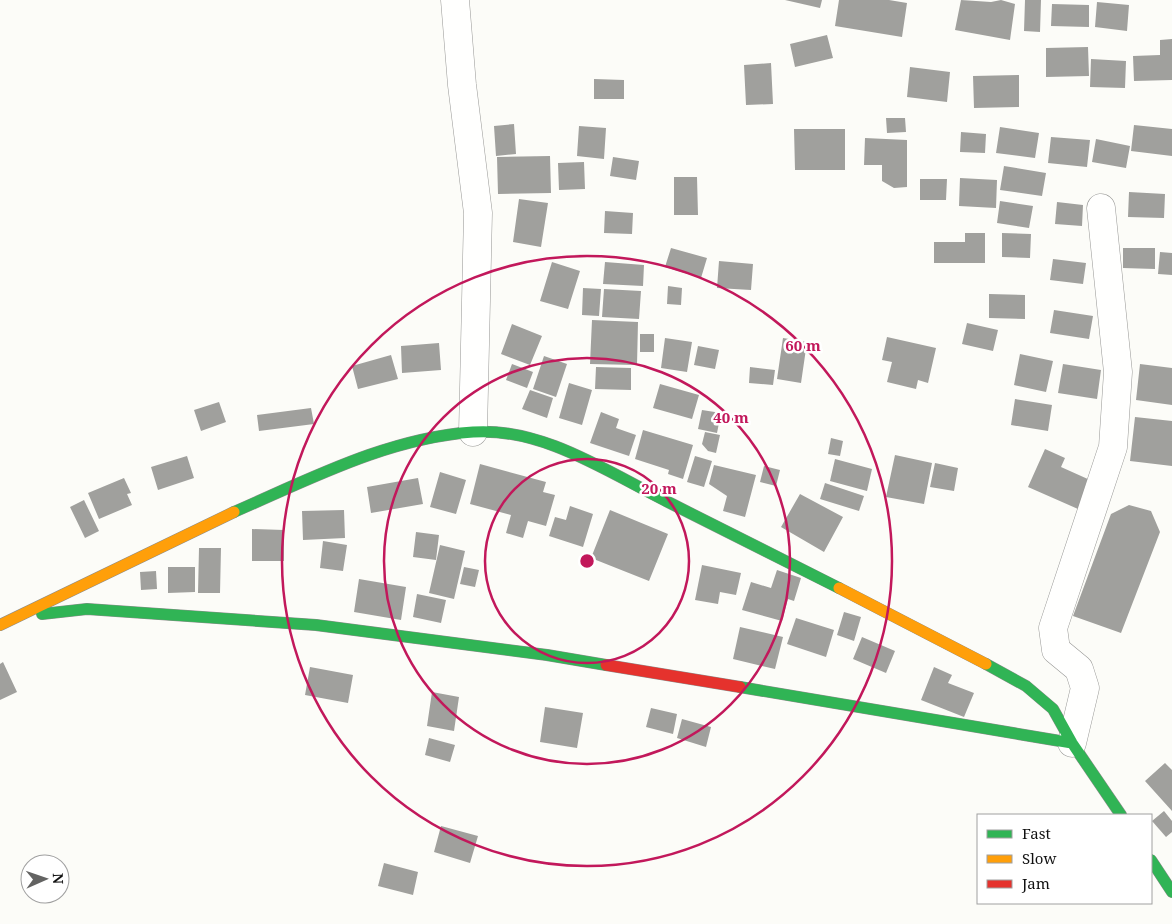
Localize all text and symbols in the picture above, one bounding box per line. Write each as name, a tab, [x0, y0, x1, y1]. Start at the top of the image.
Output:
text: 60 m	[785, 335, 821, 355]
text: 40 m	[713, 407, 749, 427]
text: 20 m	[641, 478, 677, 498]
centre of rings	[578, 552, 596, 570]
legend	[977, 814, 1152, 904]
text: Fast	[1022, 823, 1051, 843]
text: Slow	[1022, 848, 1056, 868]
north arrow	[20, 854, 70, 904]
text: N	[49, 873, 68, 884]
text: Jam	[1021, 873, 1050, 893]

